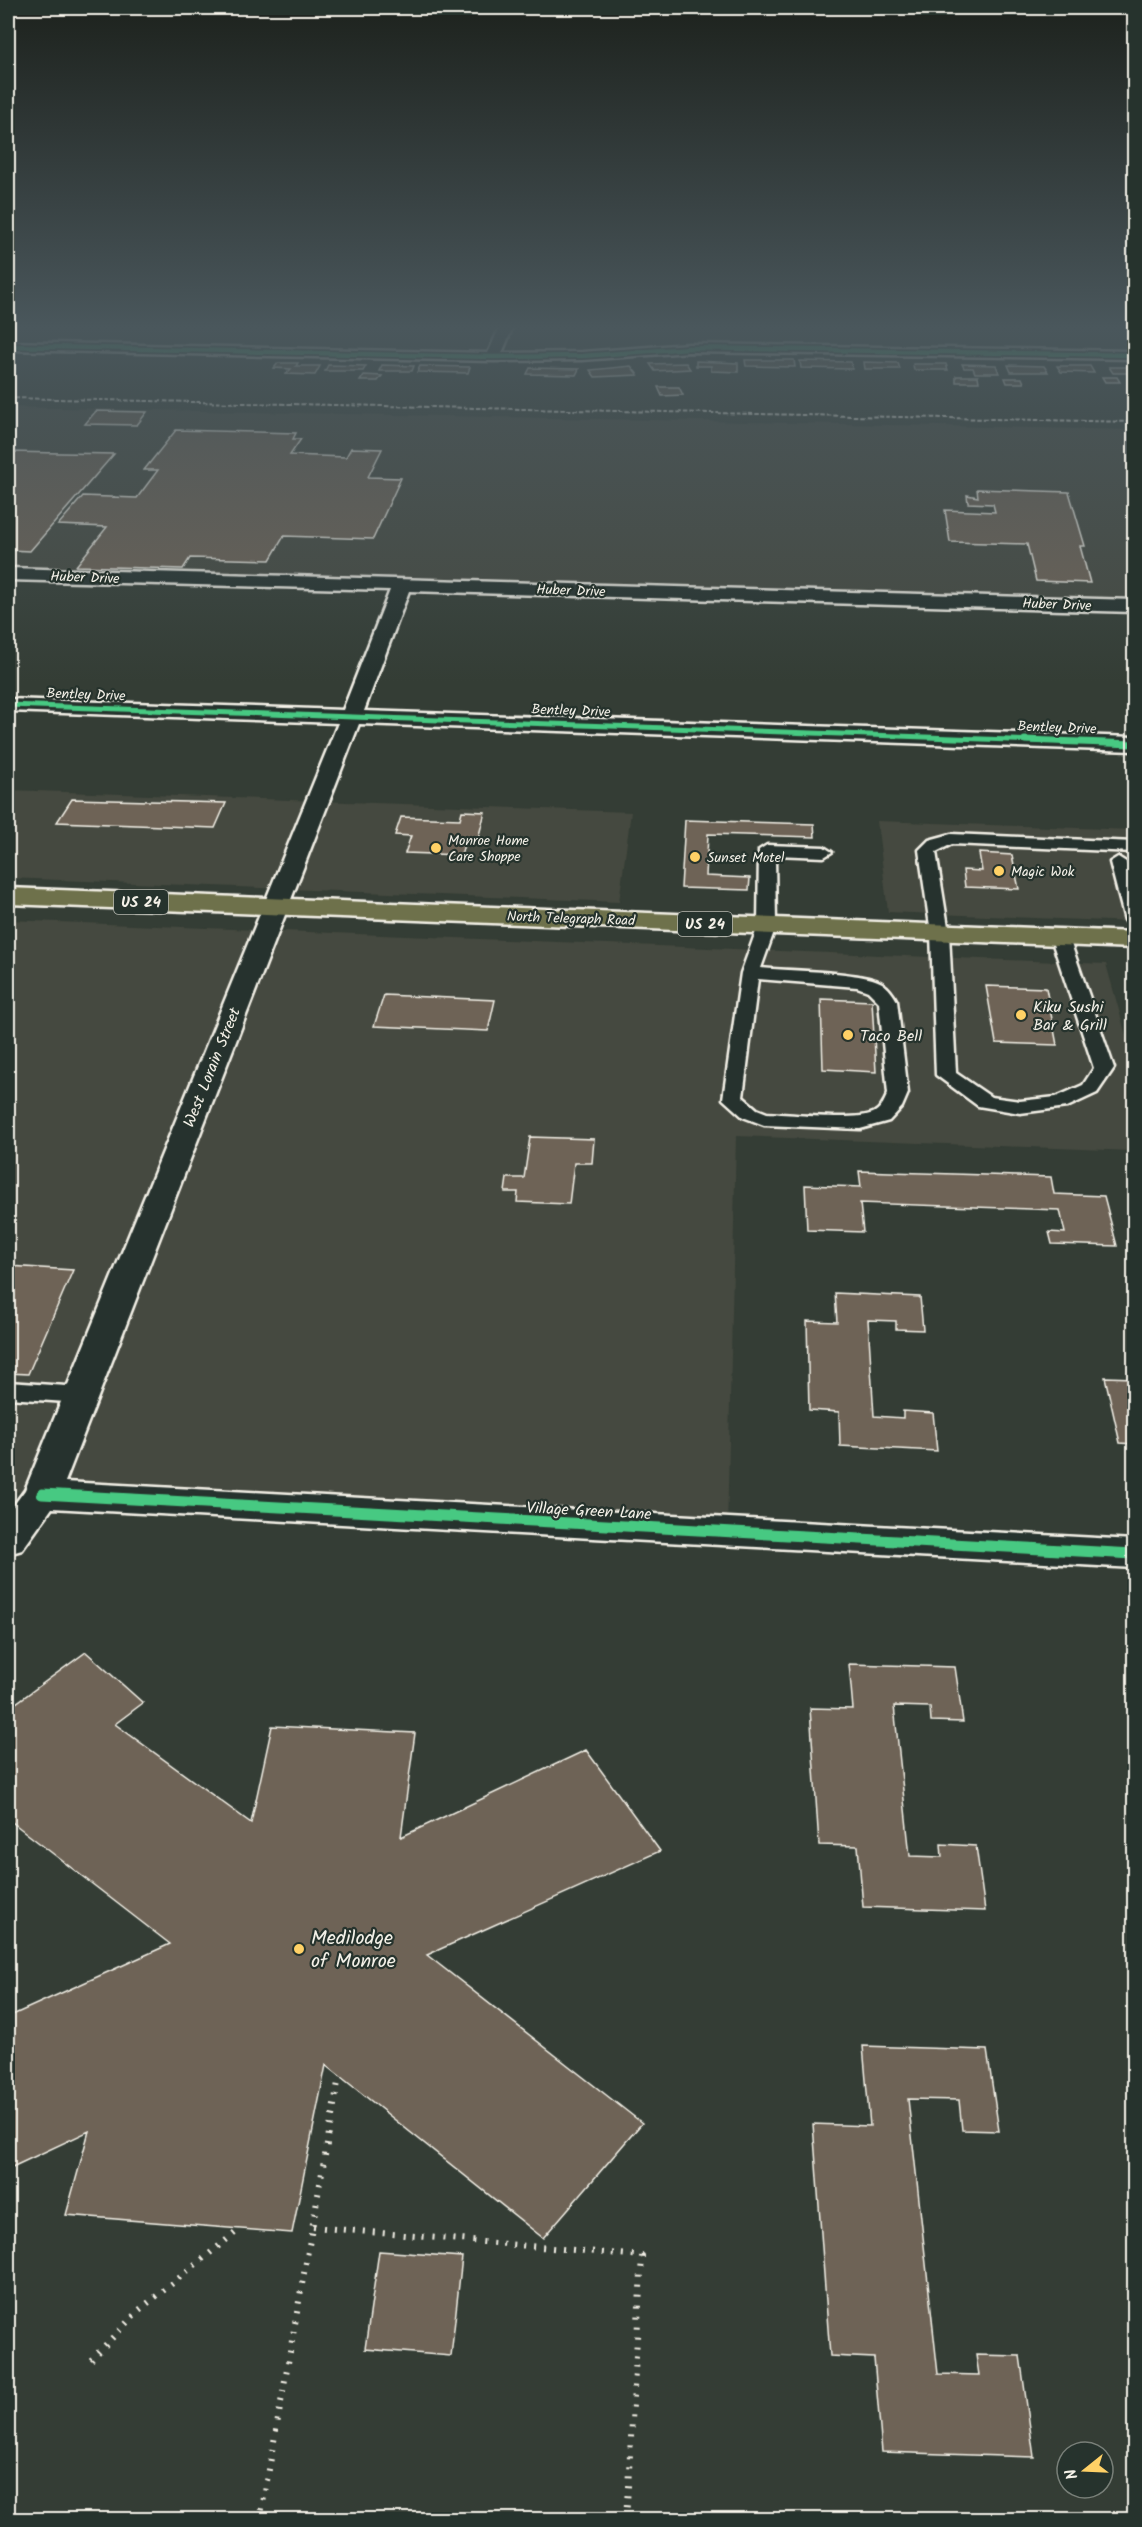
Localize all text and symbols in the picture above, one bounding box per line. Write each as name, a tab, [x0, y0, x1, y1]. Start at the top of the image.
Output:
street label: Huber Drive	[50, 566, 121, 590]
street label: Huber Drive	[536, 579, 607, 603]
street label: Huber Drive	[1022, 593, 1093, 617]
street label: Bentley Drive	[46, 683, 127, 707]
street label: Bentley Drive	[531, 699, 612, 723]
street label: Bentley Drive	[1017, 716, 1098, 740]
place label: Monroe Home Care Shoppe	[448, 830, 530, 868]
marker: Monroe Home Care Shoppe	[429, 841, 443, 855]
place label: Sunset Motel	[707, 847, 785, 869]
marker: Sunset Motel	[688, 850, 702, 864]
place label: Magic Wok	[1011, 861, 1075, 883]
marker: Magic Wok	[992, 864, 1006, 878]
road number: US 24	[114, 890, 168, 914]
street label: North Telegraph Road	[506, 906, 636, 932]
road number: US 24	[678, 912, 732, 936]
place label: Kiku Sushi Bar & Grill	[1033, 995, 1107, 1038]
street label: West Lorain Street	[177, 1003, 248, 1131]
marker: Kiku Sushi Bar & Grill	[1014, 1008, 1028, 1022]
place label: Taco Bell	[860, 1024, 922, 1049]
marker: Taco Bell	[841, 1028, 855, 1042]
street label: Village Green Lane	[526, 1496, 652, 1527]
place label: Medilodge of Monroe	[311, 1923, 396, 1978]
marker: Medilodge of Monroe	[292, 1942, 306, 1956]
north arrow	[1055, 2440, 1115, 2500]
text: N	[1059, 2466, 1086, 2483]

